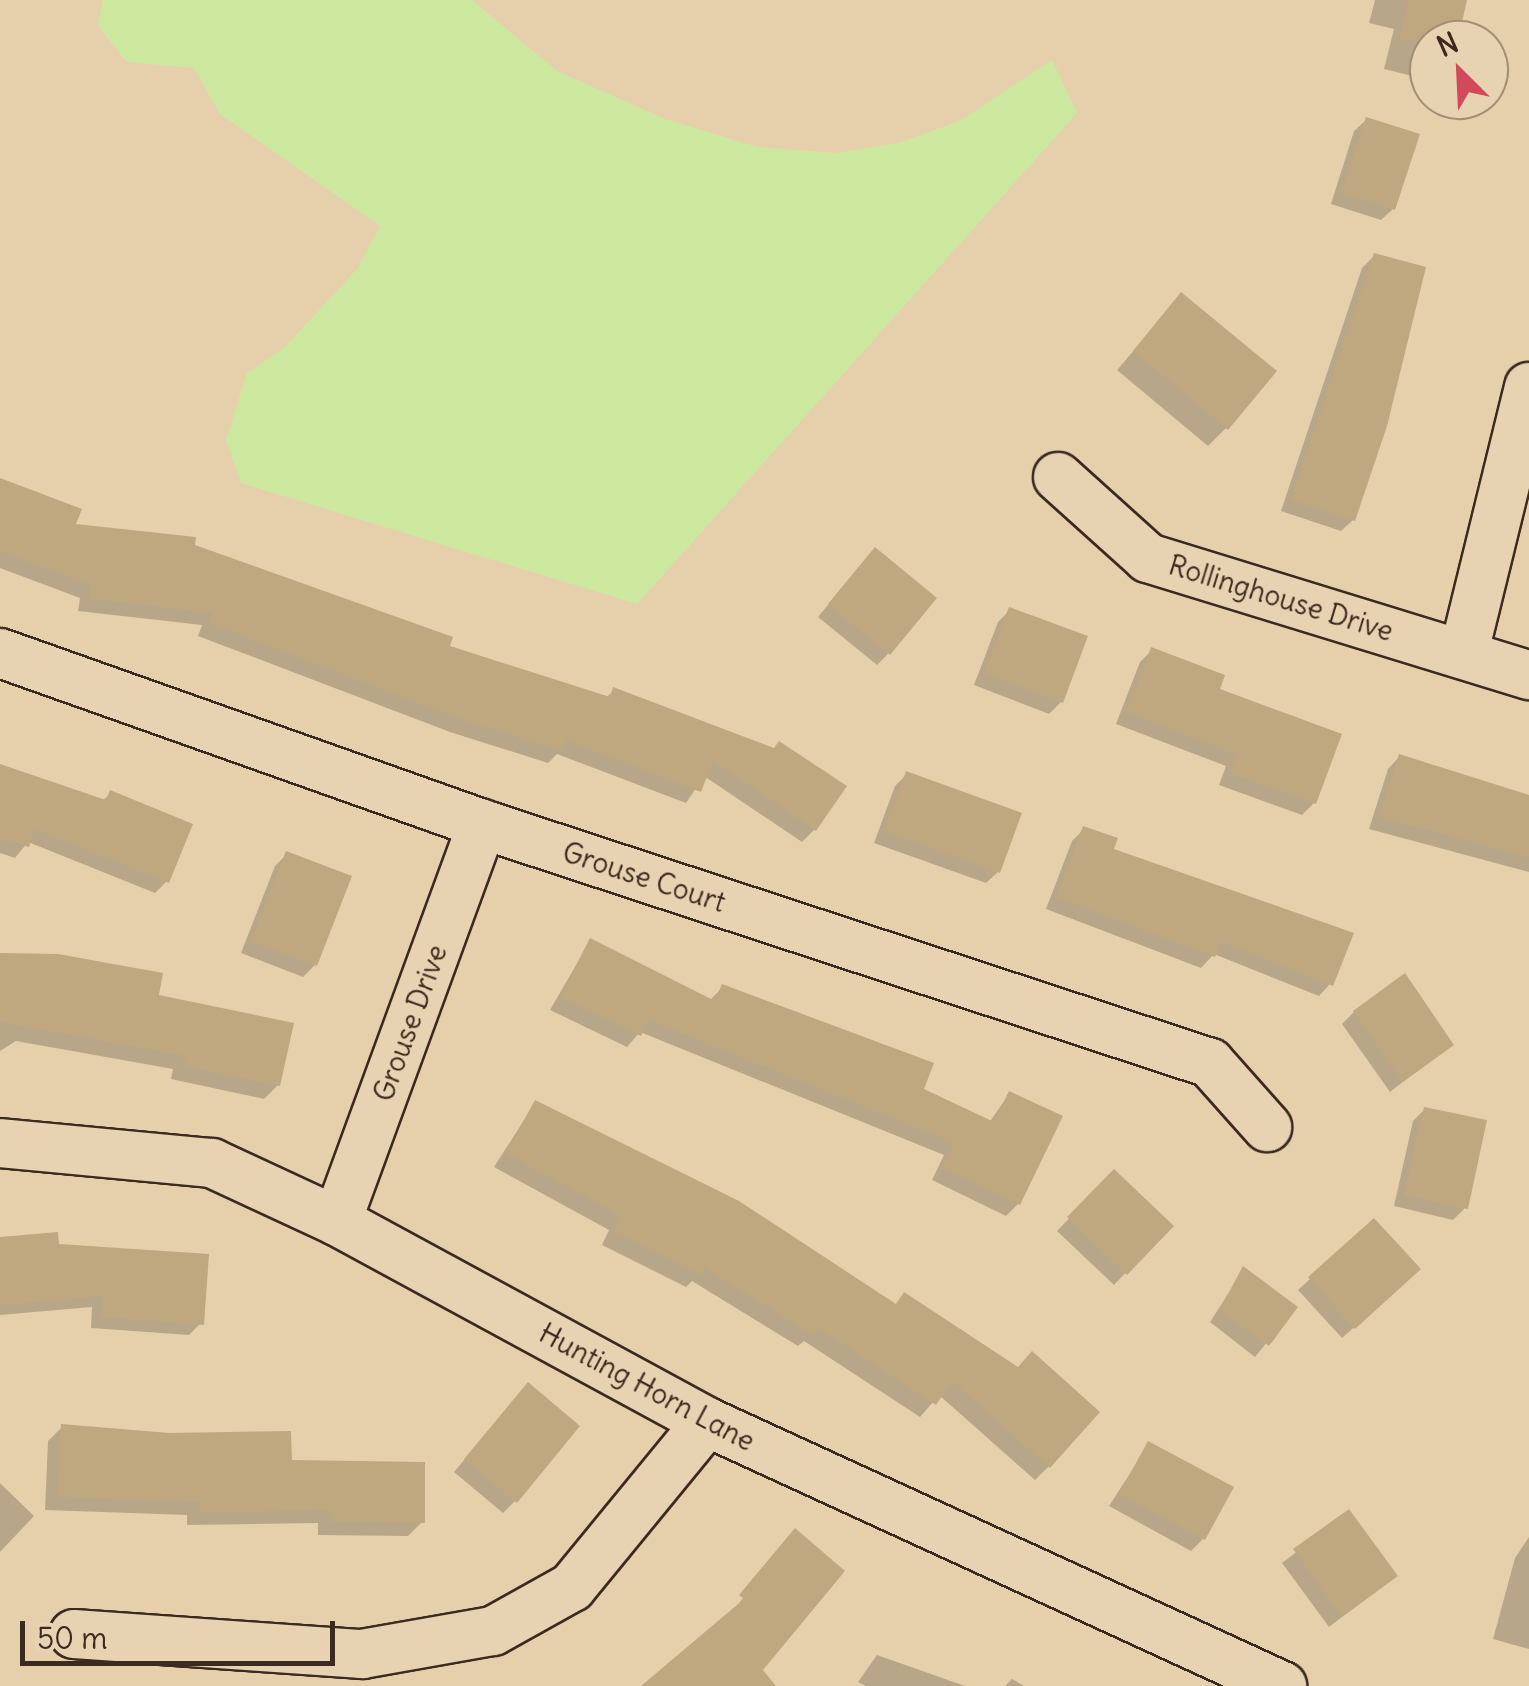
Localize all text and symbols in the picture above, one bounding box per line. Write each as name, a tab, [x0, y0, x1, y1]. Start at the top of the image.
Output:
north arrow	[1409, 20, 1509, 120]
text: N	[1431, 24, 1464, 65]
street label: Rollinghouse Drive	[1165, 548, 1397, 648]
street label: Grouse Court	[558, 835, 730, 919]
street label: Grouse Drive	[366, 940, 454, 1106]
street label: Hunting Horn Lane	[534, 1316, 760, 1458]
scale bar	[25, 1601, 340, 1663]
text: 50 m	[37, 1619, 107, 1657]

